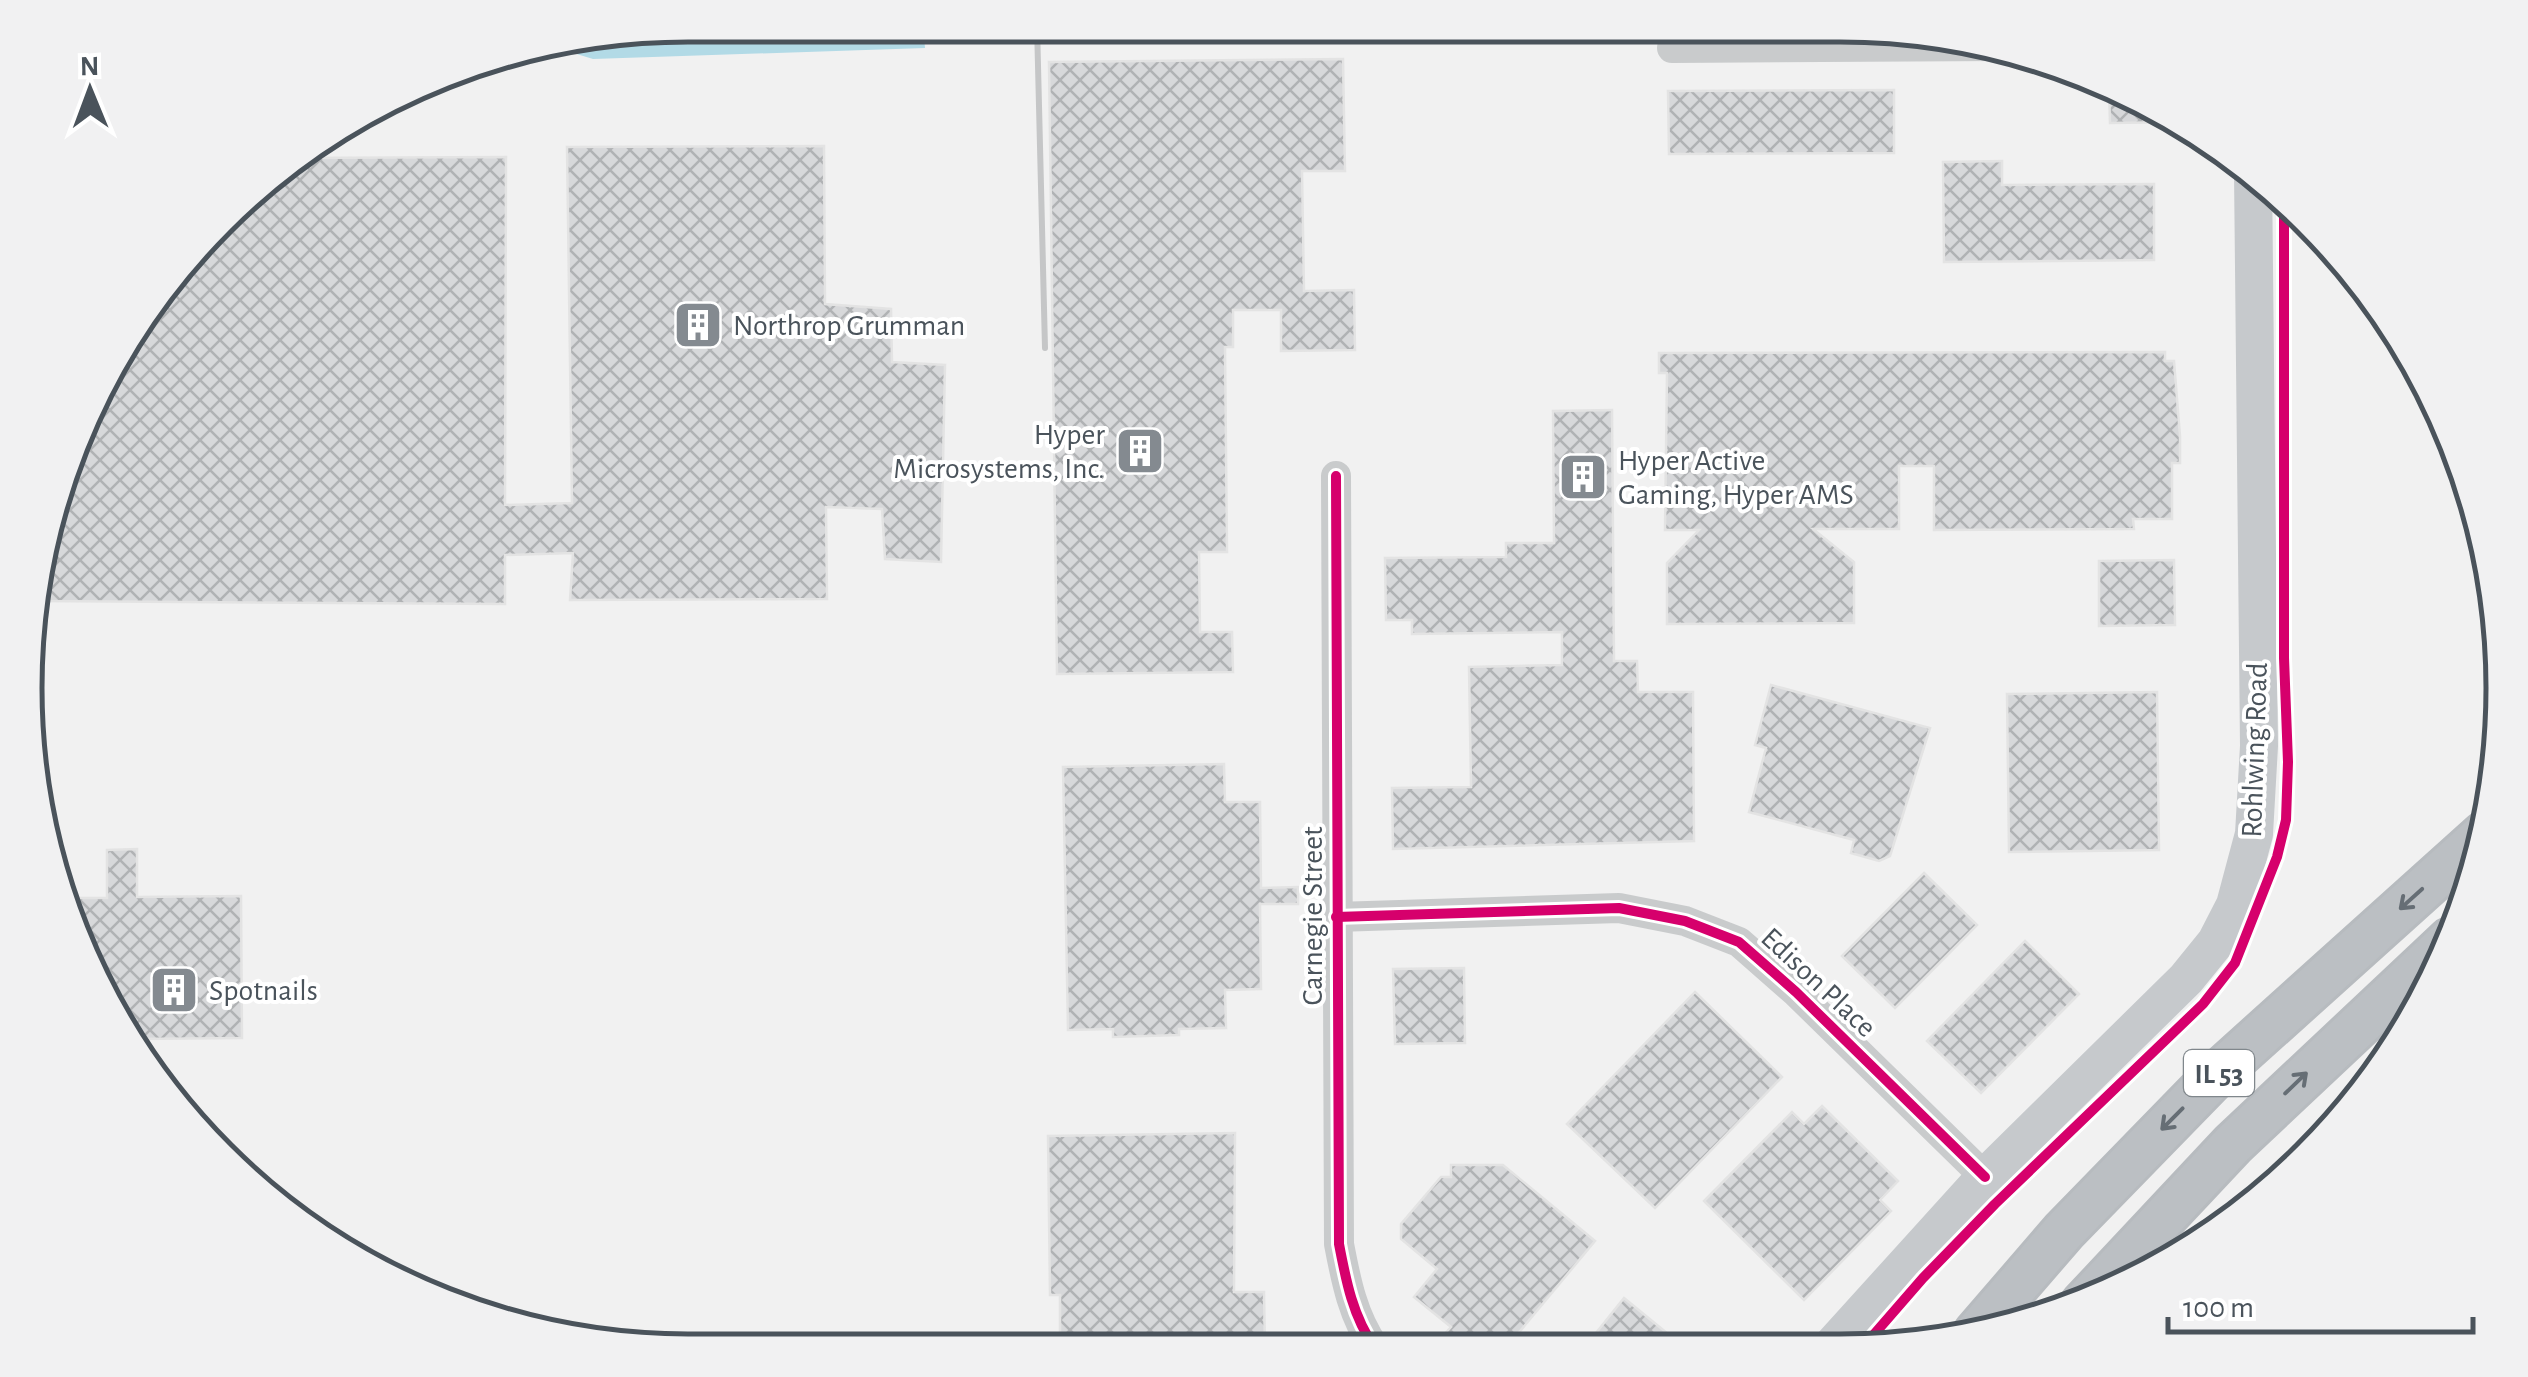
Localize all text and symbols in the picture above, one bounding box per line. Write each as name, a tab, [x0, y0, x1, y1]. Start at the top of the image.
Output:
north arrow	[40, 40, 140, 140]
text: N	[80, 53, 100, 81]
building icon: Northrop Grumman	[672, 299, 724, 351]
place label: Northrop Grumman	[733, 311, 965, 341]
place label: Hyper Microsystems, Inc.	[893, 420, 1105, 484]
building icon: Hyper Microsystems, Inc.	[1114, 425, 1166, 477]
place label: Hyper Active Gaming, Hyper AMS	[1618, 446, 1854, 510]
building icon: Hyper Active Gaming, Hyper AMS	[1557, 451, 1609, 503]
street label: Rohlwing Road	[2237, 662, 2273, 838]
street label: Carnegie Street	[1298, 826, 1328, 1006]
one-way arrow	[2399, 887, 2424, 910]
street label: Edison Place	[1755, 922, 1881, 1043]
building icon: Spotnails	[148, 964, 200, 1016]
place label: Spotnails	[209, 976, 318, 1006]
road number: IL 53	[2184, 1050, 2254, 1096]
one-way arrow	[2284, 1072, 2308, 1096]
one-way arrow	[2160, 1106, 2185, 1131]
scale bar	[2168, 1272, 2473, 1334]
text: 100 m	[2183, 1293, 2254, 1323]

